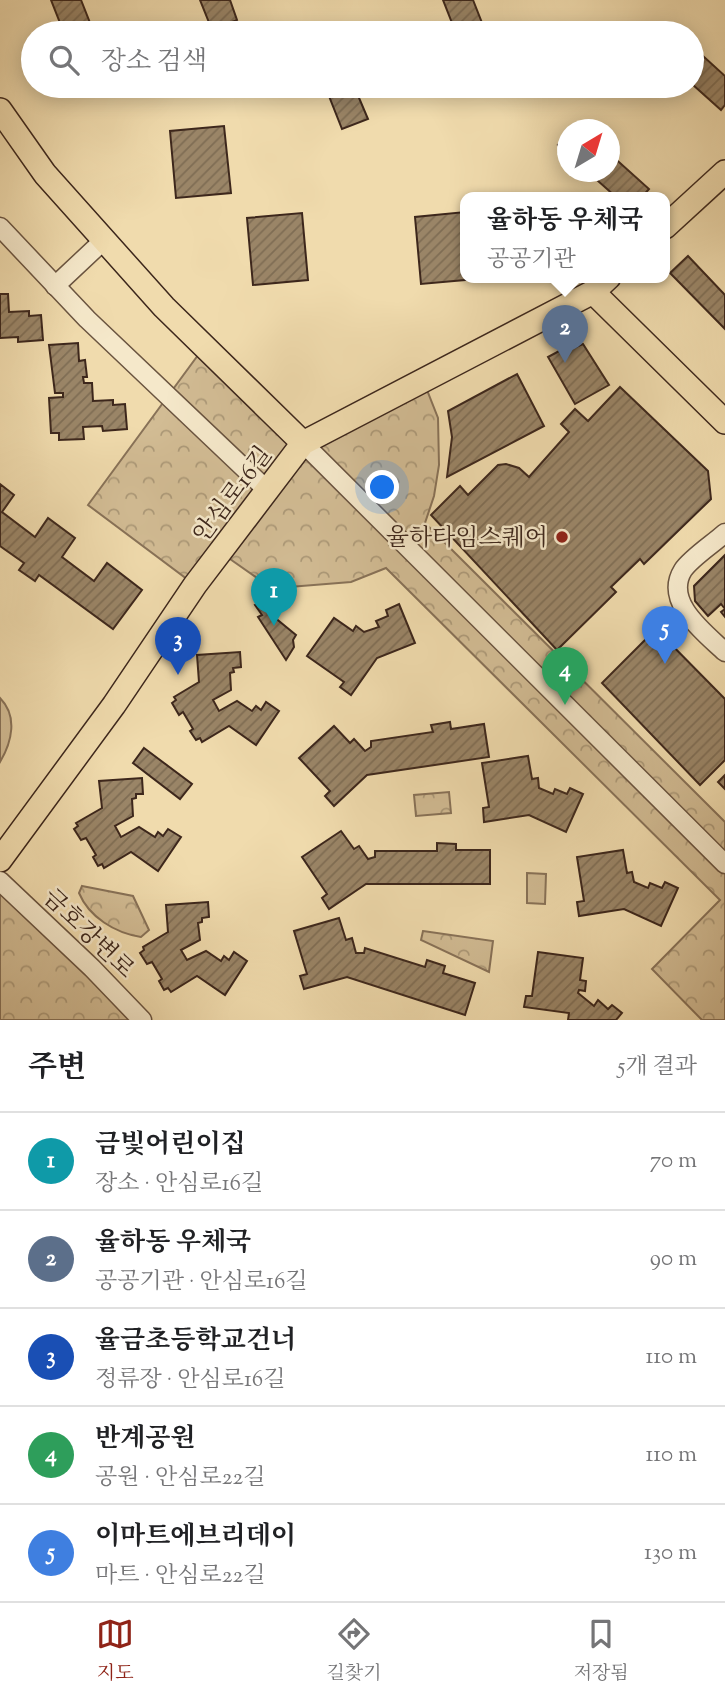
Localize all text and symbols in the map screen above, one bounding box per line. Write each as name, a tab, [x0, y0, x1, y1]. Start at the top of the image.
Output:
search box	[21, 21, 704, 98]
icon: search	[45, 41, 83, 79]
text: 장소 검색	[101, 44, 207, 81]
north arrow	[557, 119, 620, 182]
popup	[460, 192, 670, 283]
text: 율하동 우체국	[487, 203, 643, 240]
text: 공공기관	[487, 244, 576, 277]
pin: 2	[542, 305, 588, 363]
street label: 안심로16길	[186, 440, 281, 550]
your location	[365, 470, 399, 504]
place label: 율하타임스퀘어	[386, 522, 548, 556]
marker: 율하타임스퀘어	[554, 529, 570, 545]
pin: 1	[251, 568, 297, 626]
pin: 5	[642, 606, 688, 664]
pin: 3	[155, 617, 201, 675]
pin: 4	[542, 647, 588, 705]
street label: 금호강변로	[34, 882, 141, 987]
text: 주변	[28, 1047, 86, 1090]
text: 5개 결과	[618, 1051, 697, 1084]
text: 금빛어린이집	[95, 1127, 246, 1164]
text: 1	[47, 1145, 55, 1178]
text: 70 m	[650, 1145, 697, 1178]
text: 장소 · 안심로16길	[95, 1168, 263, 1201]
text: 율하동 우체국	[95, 1225, 251, 1262]
text: 2	[46, 1243, 56, 1276]
text: 90 m	[650, 1243, 697, 1276]
text: 공공기관 · 안심로16길	[95, 1266, 308, 1299]
text: 율금초등학교건너	[95, 1323, 296, 1360]
text: 3	[46, 1341, 56, 1374]
text: 110 m	[646, 1341, 697, 1374]
text: 정류장 · 안심로16길	[95, 1364, 285, 1397]
text: 반계공원	[95, 1421, 195, 1458]
text: 4	[45, 1439, 57, 1472]
text: 110 m	[646, 1439, 697, 1472]
text: 공원 · 안심로22길	[95, 1462, 265, 1495]
text: 이마트에브리데이	[95, 1519, 296, 1556]
text: 5	[47, 1537, 55, 1570]
text: 130 m	[644, 1537, 697, 1570]
text: 마트 · 안심로22길	[95, 1560, 265, 1593]
tab: 지도	[96, 1615, 134, 1688]
tab: 길찾기	[326, 1615, 381, 1688]
tab: 저장됨	[574, 1615, 629, 1688]

